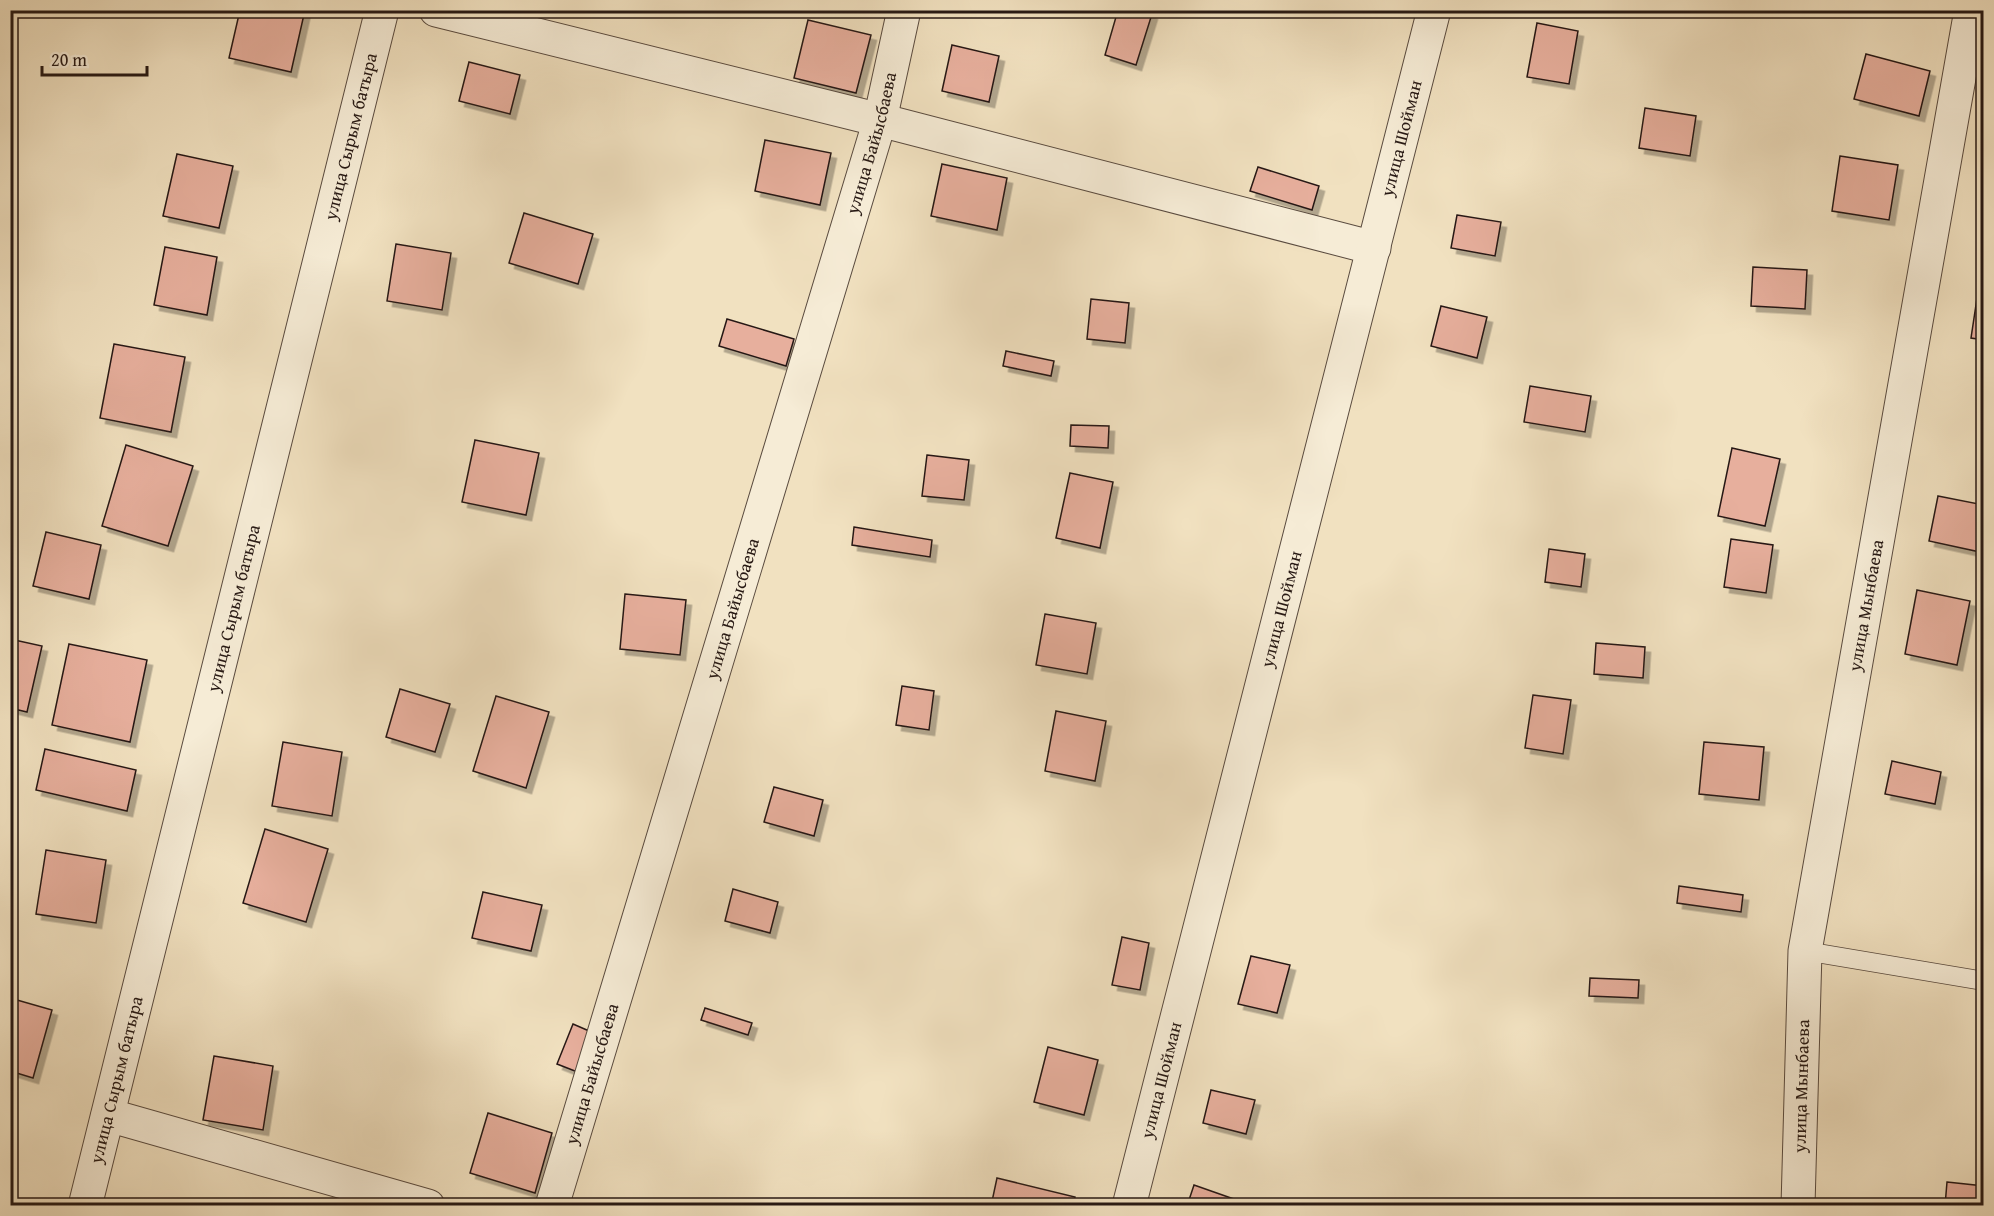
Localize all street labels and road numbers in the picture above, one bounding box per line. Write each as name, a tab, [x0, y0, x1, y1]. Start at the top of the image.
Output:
street label: улица Сырым батыра	[316, 49, 384, 224]
street label: улица Байысбаева	[838, 69, 903, 218]
street label: улица Шойман	[1373, 77, 1429, 200]
street label: улица Сырым батыра	[199, 521, 267, 696]
street label: улица Байысбаева	[698, 534, 766, 683]
street label: улица Мынбаева	[1840, 537, 1890, 674]
street label: улица Шойман	[1253, 548, 1309, 671]
street label: улица Сырым батыра	[82, 993, 150, 1167]
street label: улица Байысбаева	[557, 999, 626, 1149]
street label: улица Шойман	[1133, 1019, 1188, 1142]
street label: улица Мынбаева	[1785, 1019, 1816, 1154]

